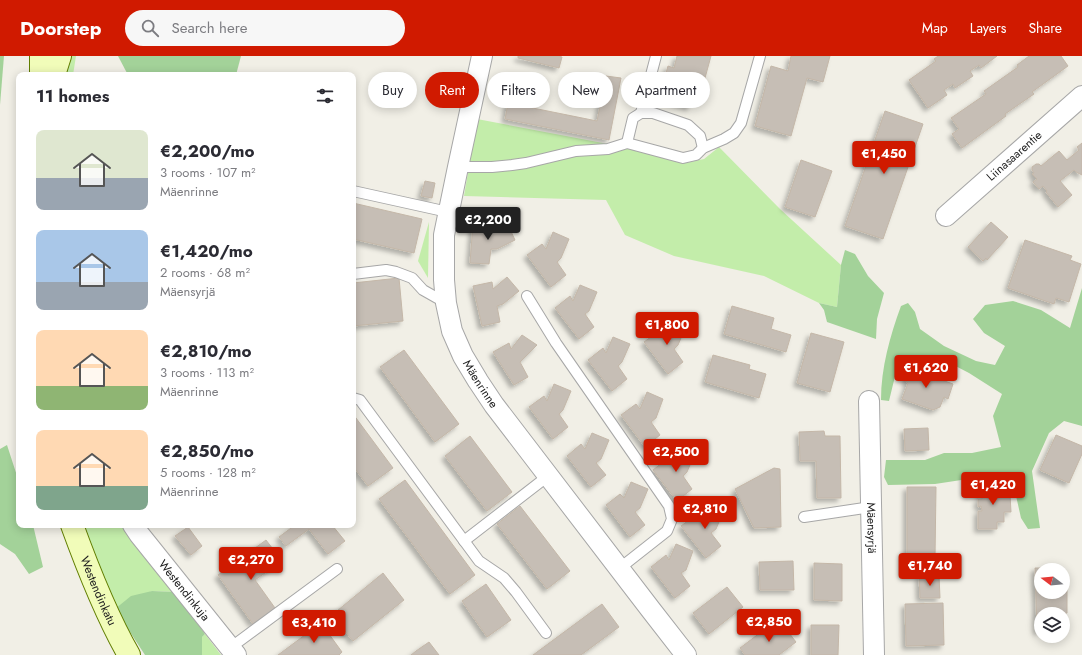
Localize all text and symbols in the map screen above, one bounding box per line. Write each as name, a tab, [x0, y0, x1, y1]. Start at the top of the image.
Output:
search box	[125, 10, 405, 46]
text: Doorstep	[20, 15, 101, 42]
icon: search	[139, 17, 161, 39]
text: Search here	[171, 17, 247, 39]
text: Map	[922, 18, 948, 38]
text: Layers	[970, 18, 1006, 38]
text: Share	[1028, 18, 1062, 38]
chip: Buy	[368, 72, 417, 108]
chip: Rent	[425, 72, 479, 108]
chip: Filters	[487, 72, 550, 108]
chip: New	[558, 72, 613, 108]
chip: Apartment	[621, 72, 710, 108]
text: 11 homes	[36, 84, 110, 108]
icon: filters	[314, 85, 336, 107]
street label: Liinasaarentie	[982, 126, 1046, 185]
text: €2,200/mo	[160, 139, 255, 163]
pin: €1,450	[851, 141, 917, 175]
text: €1,450	[861, 144, 907, 163]
icon: home	[68, 146, 116, 194]
text: 3 rooms · 107 m²	[160, 163, 256, 182]
text: Mäenrinne	[160, 182, 219, 201]
pin: €2,200	[455, 207, 521, 241]
text: €2,200	[465, 210, 512, 229]
text: €1,420/mo	[160, 239, 253, 263]
icon: home	[68, 246, 116, 294]
text: 2 rooms · 68 m²	[160, 263, 250, 282]
text: Mäensyrjä	[160, 282, 215, 301]
pin: €1,800	[634, 312, 700, 346]
text: €1,800	[645, 315, 689, 334]
text: €2,810/mo	[160, 339, 251, 363]
icon: home	[68, 346, 116, 394]
pin: €1,620	[893, 355, 959, 389]
street label: Mäenrinne	[458, 356, 503, 412]
text: €1,620	[903, 358, 949, 377]
text: 3 rooms · 113 m²	[160, 363, 254, 382]
text: Mäenrinne	[160, 382, 219, 401]
text: €2,850/mo	[160, 439, 254, 463]
pin: €2,500	[643, 439, 709, 473]
text: €2,500	[653, 442, 699, 461]
icon: home	[68, 446, 116, 494]
text: 5 rooms · 128 m²	[160, 463, 256, 482]
pin: €1,420	[960, 472, 1026, 506]
text: €1,420	[970, 475, 1016, 494]
text: Mäenrinne	[160, 482, 219, 501]
pin: €2,810	[672, 496, 738, 530]
text: €2,810	[683, 499, 727, 518]
street label: Mäensyrjä	[862, 502, 881, 554]
pin: €2,270	[218, 547, 284, 581]
text: €2,270	[228, 550, 274, 569]
pin: €1,740	[897, 553, 963, 587]
street label: Westendinkatu	[76, 554, 121, 629]
street label: Westendinkuja	[154, 556, 214, 625]
text: €1,740	[908, 556, 952, 575]
north arrow	[1034, 563, 1070, 599]
map controls	[1034, 563, 1070, 643]
button: layers	[1034, 607, 1070, 643]
pin: €2,850	[736, 609, 802, 643]
pin: €3,410	[281, 610, 347, 644]
text: €2,850	[746, 612, 792, 631]
text: €3,410	[292, 613, 336, 632]

